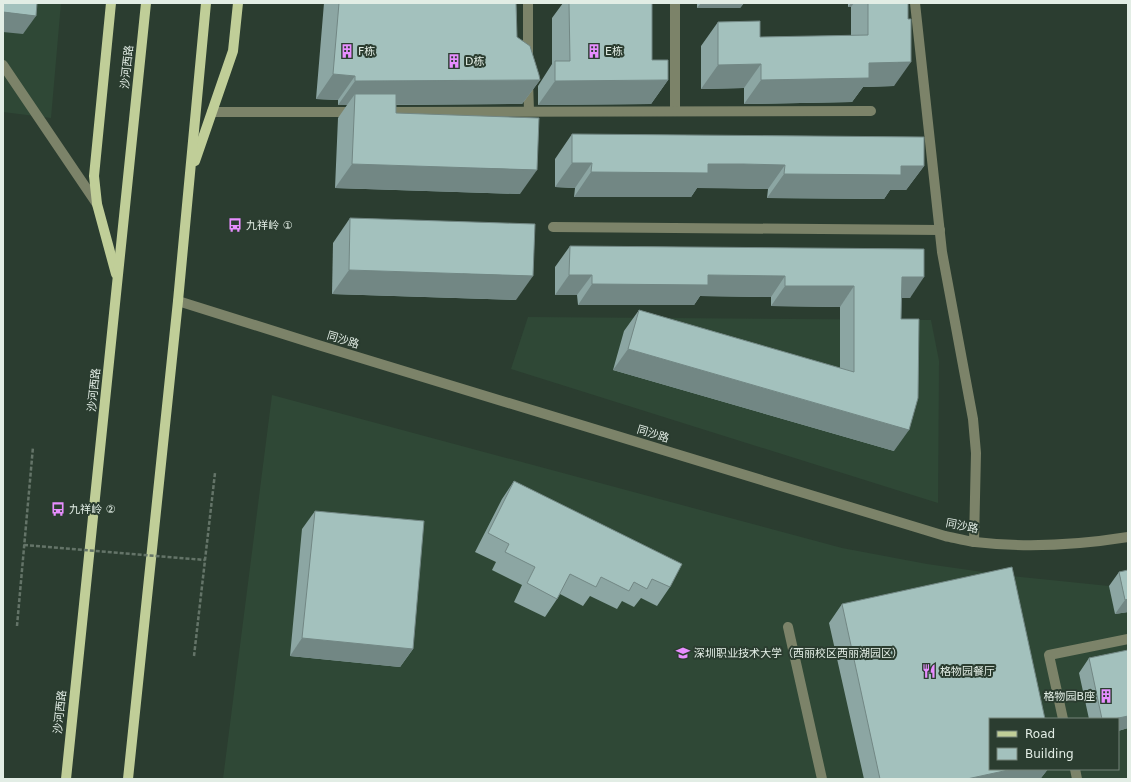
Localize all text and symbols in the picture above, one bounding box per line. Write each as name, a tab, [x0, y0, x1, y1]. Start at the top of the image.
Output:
building icon: F栋	[339, 43, 355, 59]
building icon: E栋	[586, 43, 602, 59]
street label: 沙河西路	[118, 44, 136, 90]
place label: F栋	[358, 45, 375, 58]
place label: E栋	[605, 45, 623, 58]
building icon: D栋	[446, 53, 462, 69]
place label: D栋	[465, 55, 484, 68]
bus stop icon: 九祥岭 ①	[227, 217, 243, 233]
place label: 九祥岭 ①	[246, 219, 292, 232]
street label: 同沙路	[325, 329, 361, 351]
street label: 沙河西路	[85, 367, 103, 413]
street label: 同沙路	[635, 423, 671, 445]
bus stop icon: 九祥岭 ②	[50, 501, 66, 517]
place label: 九祥岭 ②	[69, 503, 115, 516]
street label: 同沙路	[945, 516, 979, 536]
school or university icon: 深圳职业技术大学（西丽校区西丽湖园区）	[675, 645, 691, 661]
place label: 深圳职业技术大学（西丽校区西丽湖园区）	[694, 647, 903, 660]
restaurant icon: 格物园餐厅	[921, 663, 937, 679]
place label: 格物园餐厅	[940, 665, 995, 678]
building icon: 格物园B座	[1098, 688, 1114, 704]
street label: 沙河西路	[51, 689, 69, 735]
place label: 格物园B座	[1043, 690, 1095, 703]
legend	[989, 718, 1119, 770]
text: Road	[1025, 727, 1055, 741]
text: Building	[1025, 747, 1074, 761]

